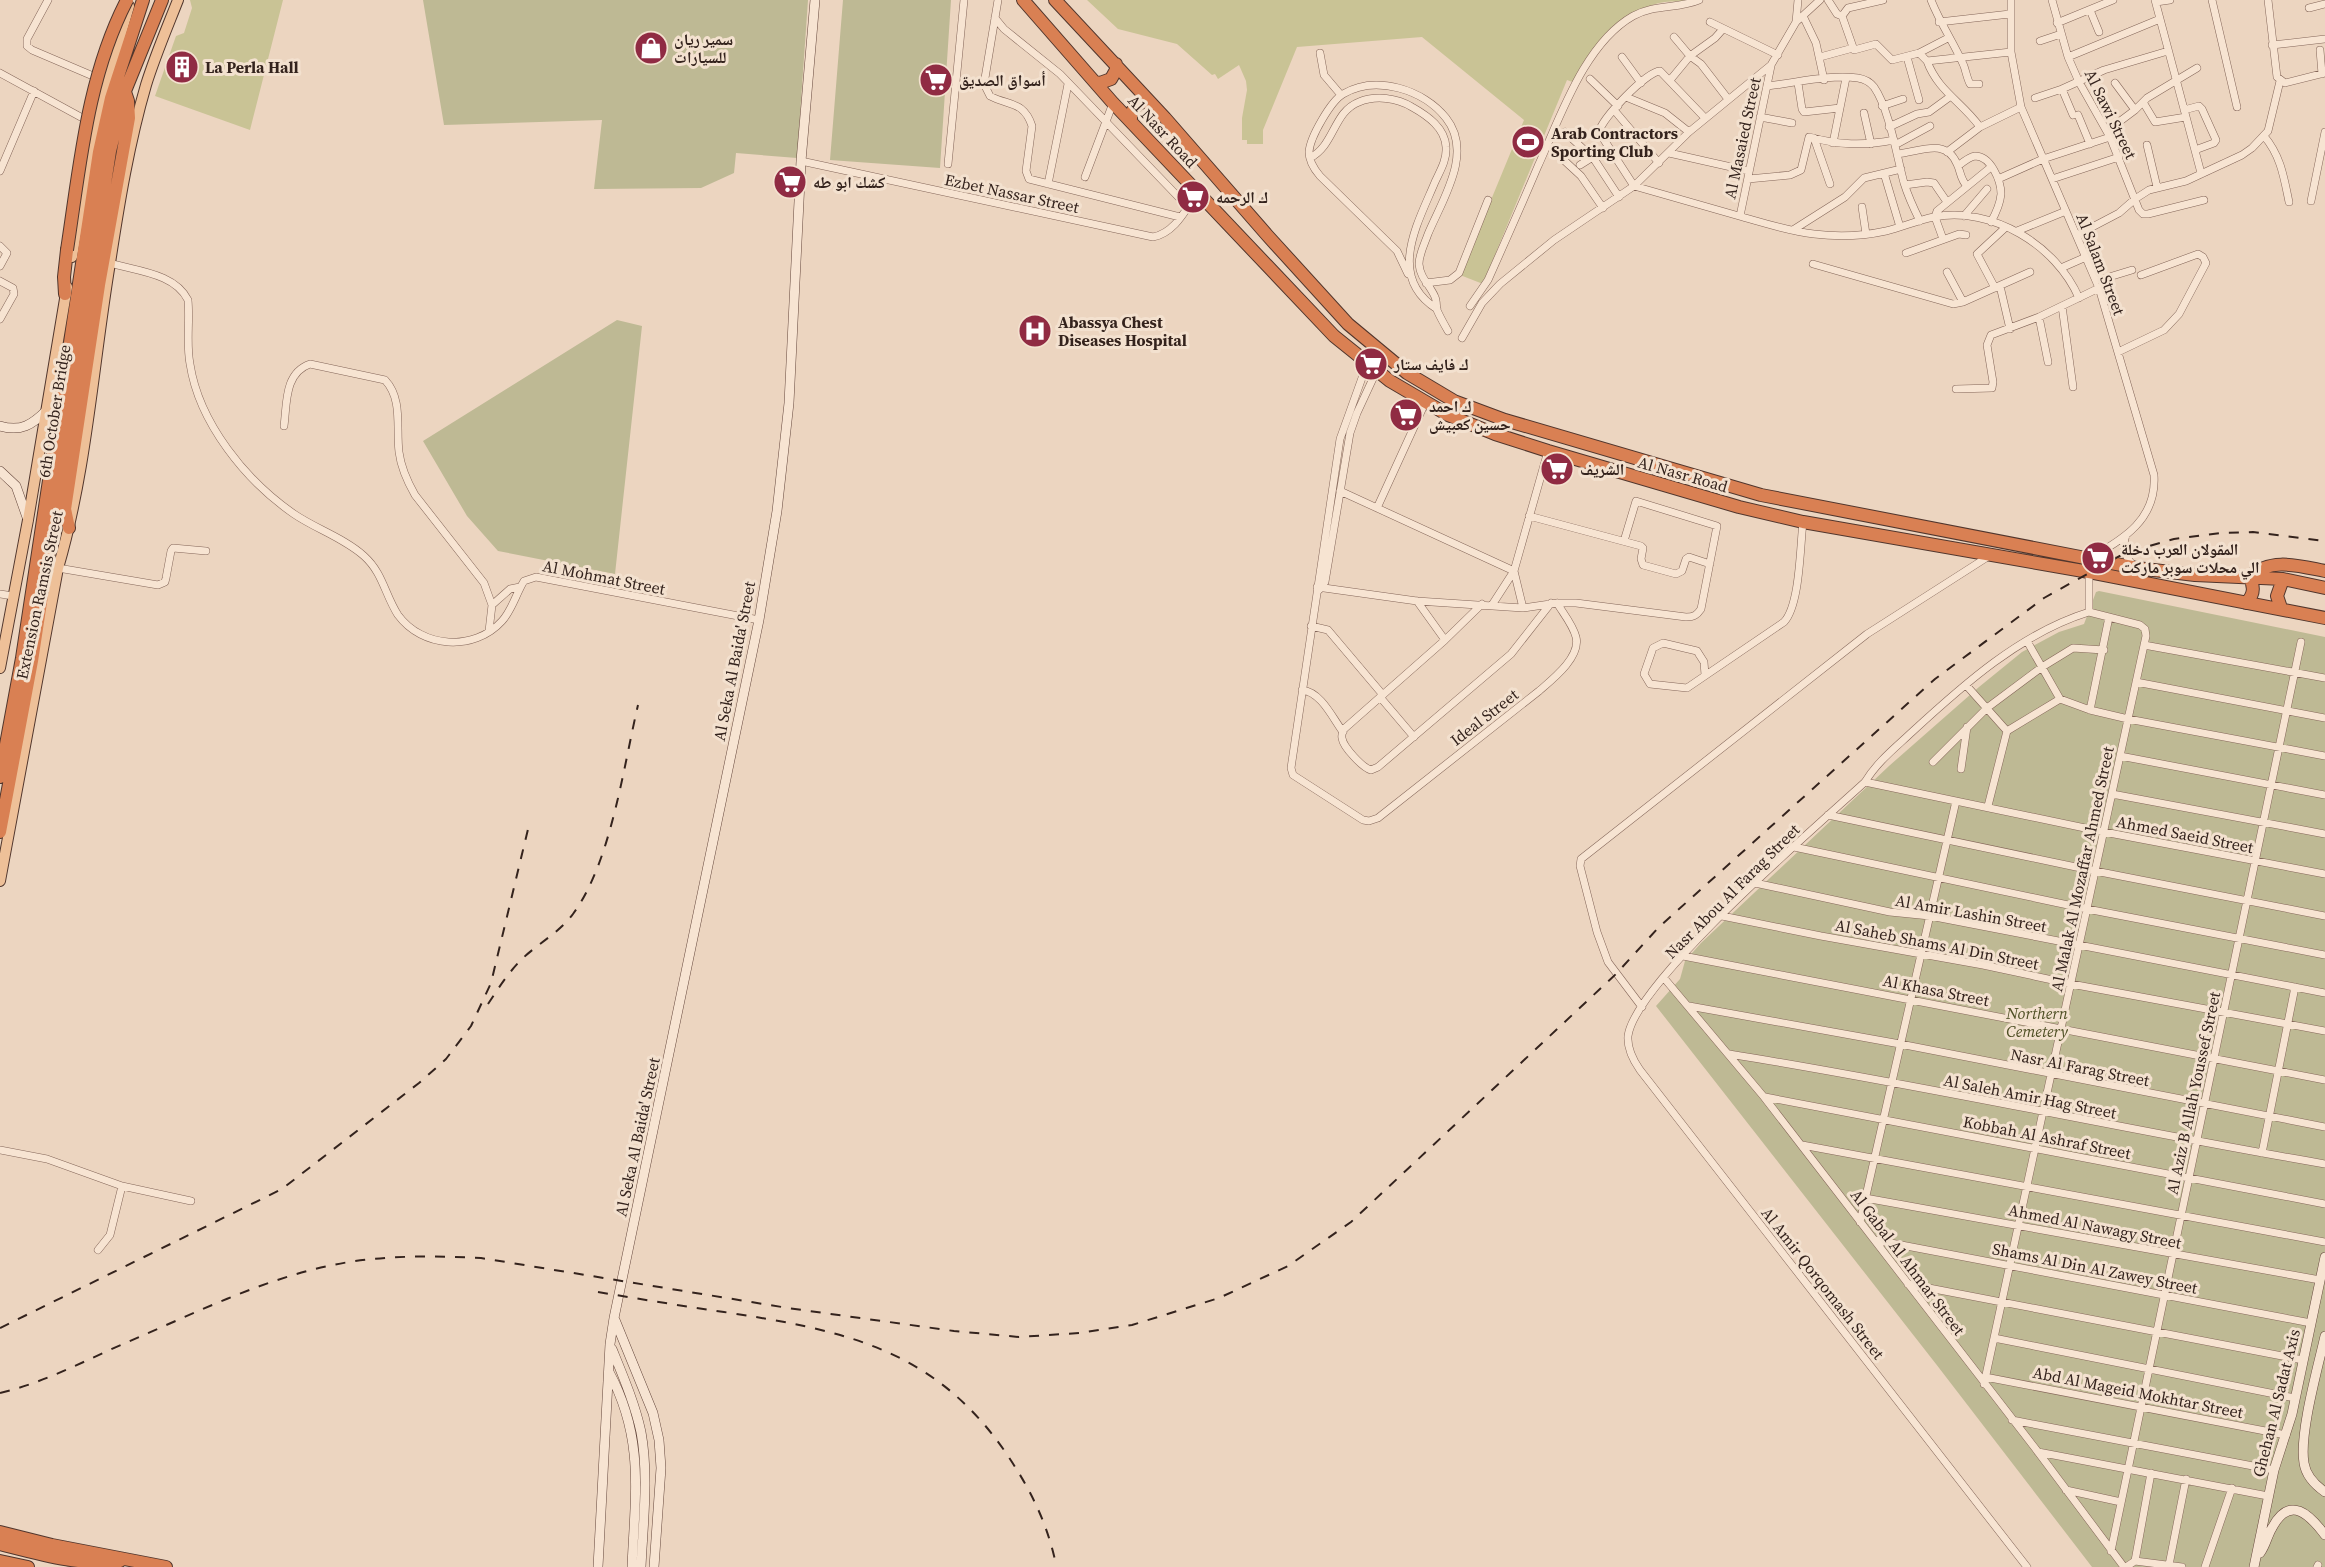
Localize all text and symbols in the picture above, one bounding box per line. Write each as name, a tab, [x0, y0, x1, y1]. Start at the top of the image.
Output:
place label: سمير ريان للسيارات	[674, 28, 733, 68]
shop icon: سمير ريان للسيارات	[633, 30, 669, 66]
building icon: La Perla Hall	[164, 49, 200, 85]
place label: La Perla Hall	[205, 56, 299, 78]
supermarket icon: أسواق الصديق	[918, 62, 954, 98]
street label: Al Sawi Street	[2080, 65, 2143, 163]
place label: أسواق الصديق	[959, 69, 1046, 91]
street label: Al Masaied Street	[1718, 75, 1766, 201]
street label: Al Nasr Road	[1123, 90, 1203, 172]
place label: Arab Contractors Sporting Club	[1551, 122, 1678, 162]
sports icon: Arab Contractors Sporting Club	[1510, 124, 1546, 160]
supermarket icon: كشك ابو طه	[772, 164, 808, 200]
street label: Ezbet Nassar Street	[943, 168, 1082, 218]
place label: كشك ابو طه	[813, 171, 885, 193]
supermarket icon: ك الرحمه	[1175, 179, 1211, 215]
place label: ك الرحمه	[1216, 186, 1268, 208]
street label: Al Salam Street	[2071, 210, 2131, 319]
place label: Abassya Chest Diseases Hospital	[1058, 311, 1187, 351]
hospital icon: Abassya Chest Diseases Hospital	[1017, 313, 1053, 349]
street label: 6th October Bridge	[33, 343, 75, 479]
supermarket icon: ك فايف ستار	[1353, 346, 1389, 382]
place label: ك فايف ستار	[1393, 353, 1469, 375]
place label: ك احمد حسين كعبيش	[1429, 395, 1511, 435]
supermarket icon: ك احمد حسين كعبيش	[1388, 397, 1424, 433]
supermarket icon: الشريف	[1539, 451, 1575, 487]
street label: Al Nasr Road	[1635, 451, 1731, 497]
place label: الشريف	[1580, 458, 1624, 480]
street label: Extension Ramsis Street	[10, 508, 68, 681]
place label: المقولان العرب دخلة الي محلات سوبر ماركت	[2121, 538, 2260, 580]
supermarket icon: المقولان العرب دخلة الي محلات سوبر ماركت	[2080, 540, 2116, 576]
street label: Al Mohmat Street	[541, 554, 668, 600]
street label: Al Seka Al Baida' Street	[708, 579, 760, 743]
street label: Ideal Street	[1445, 683, 1523, 751]
street label: Al Malak Al Mozaffar Ahmed Street	[2045, 744, 2119, 994]
street label: Ahmed Saeid Street	[2115, 810, 2256, 858]
street label: Nasr Abou Al Farag Street	[1660, 818, 1805, 963]
street label: Al Amir Lashin Street	[1894, 889, 2049, 937]
street label: Al Saheb Shams Al Din Street	[1833, 913, 2041, 975]
street label: Al Khasa Street	[1881, 969, 1992, 1011]
street label: Al Aziz B Allah Youssef Street	[2161, 989, 2225, 1196]
park label: Northern Cemetery	[2005, 1002, 2068, 1042]
street label: Nasr Al Farag Street	[2009, 1043, 2152, 1091]
street label: Al Seka Al Baida' Street	[609, 1055, 665, 1219]
street label: Al Saleh Amir Hag Street	[1942, 1068, 2119, 1124]
street label: Kobbah Al Ashraf Street	[1961, 1110, 2134, 1164]
street label: Al Gabal Al Ahmar Street	[1846, 1184, 1971, 1340]
street label: Ahmed Al Nawagy Street	[2007, 1198, 2184, 1254]
street label: Al Amir Qorqomash Street	[1756, 1202, 1890, 1364]
street label: Shams Al Din Al Zawey Street	[1991, 1237, 2200, 1299]
street label: Ghehan Al Sadat Axis	[2247, 1327, 2305, 1479]
street label: Abd Al Mageid Mokhtar Street	[2031, 1361, 2246, 1423]

